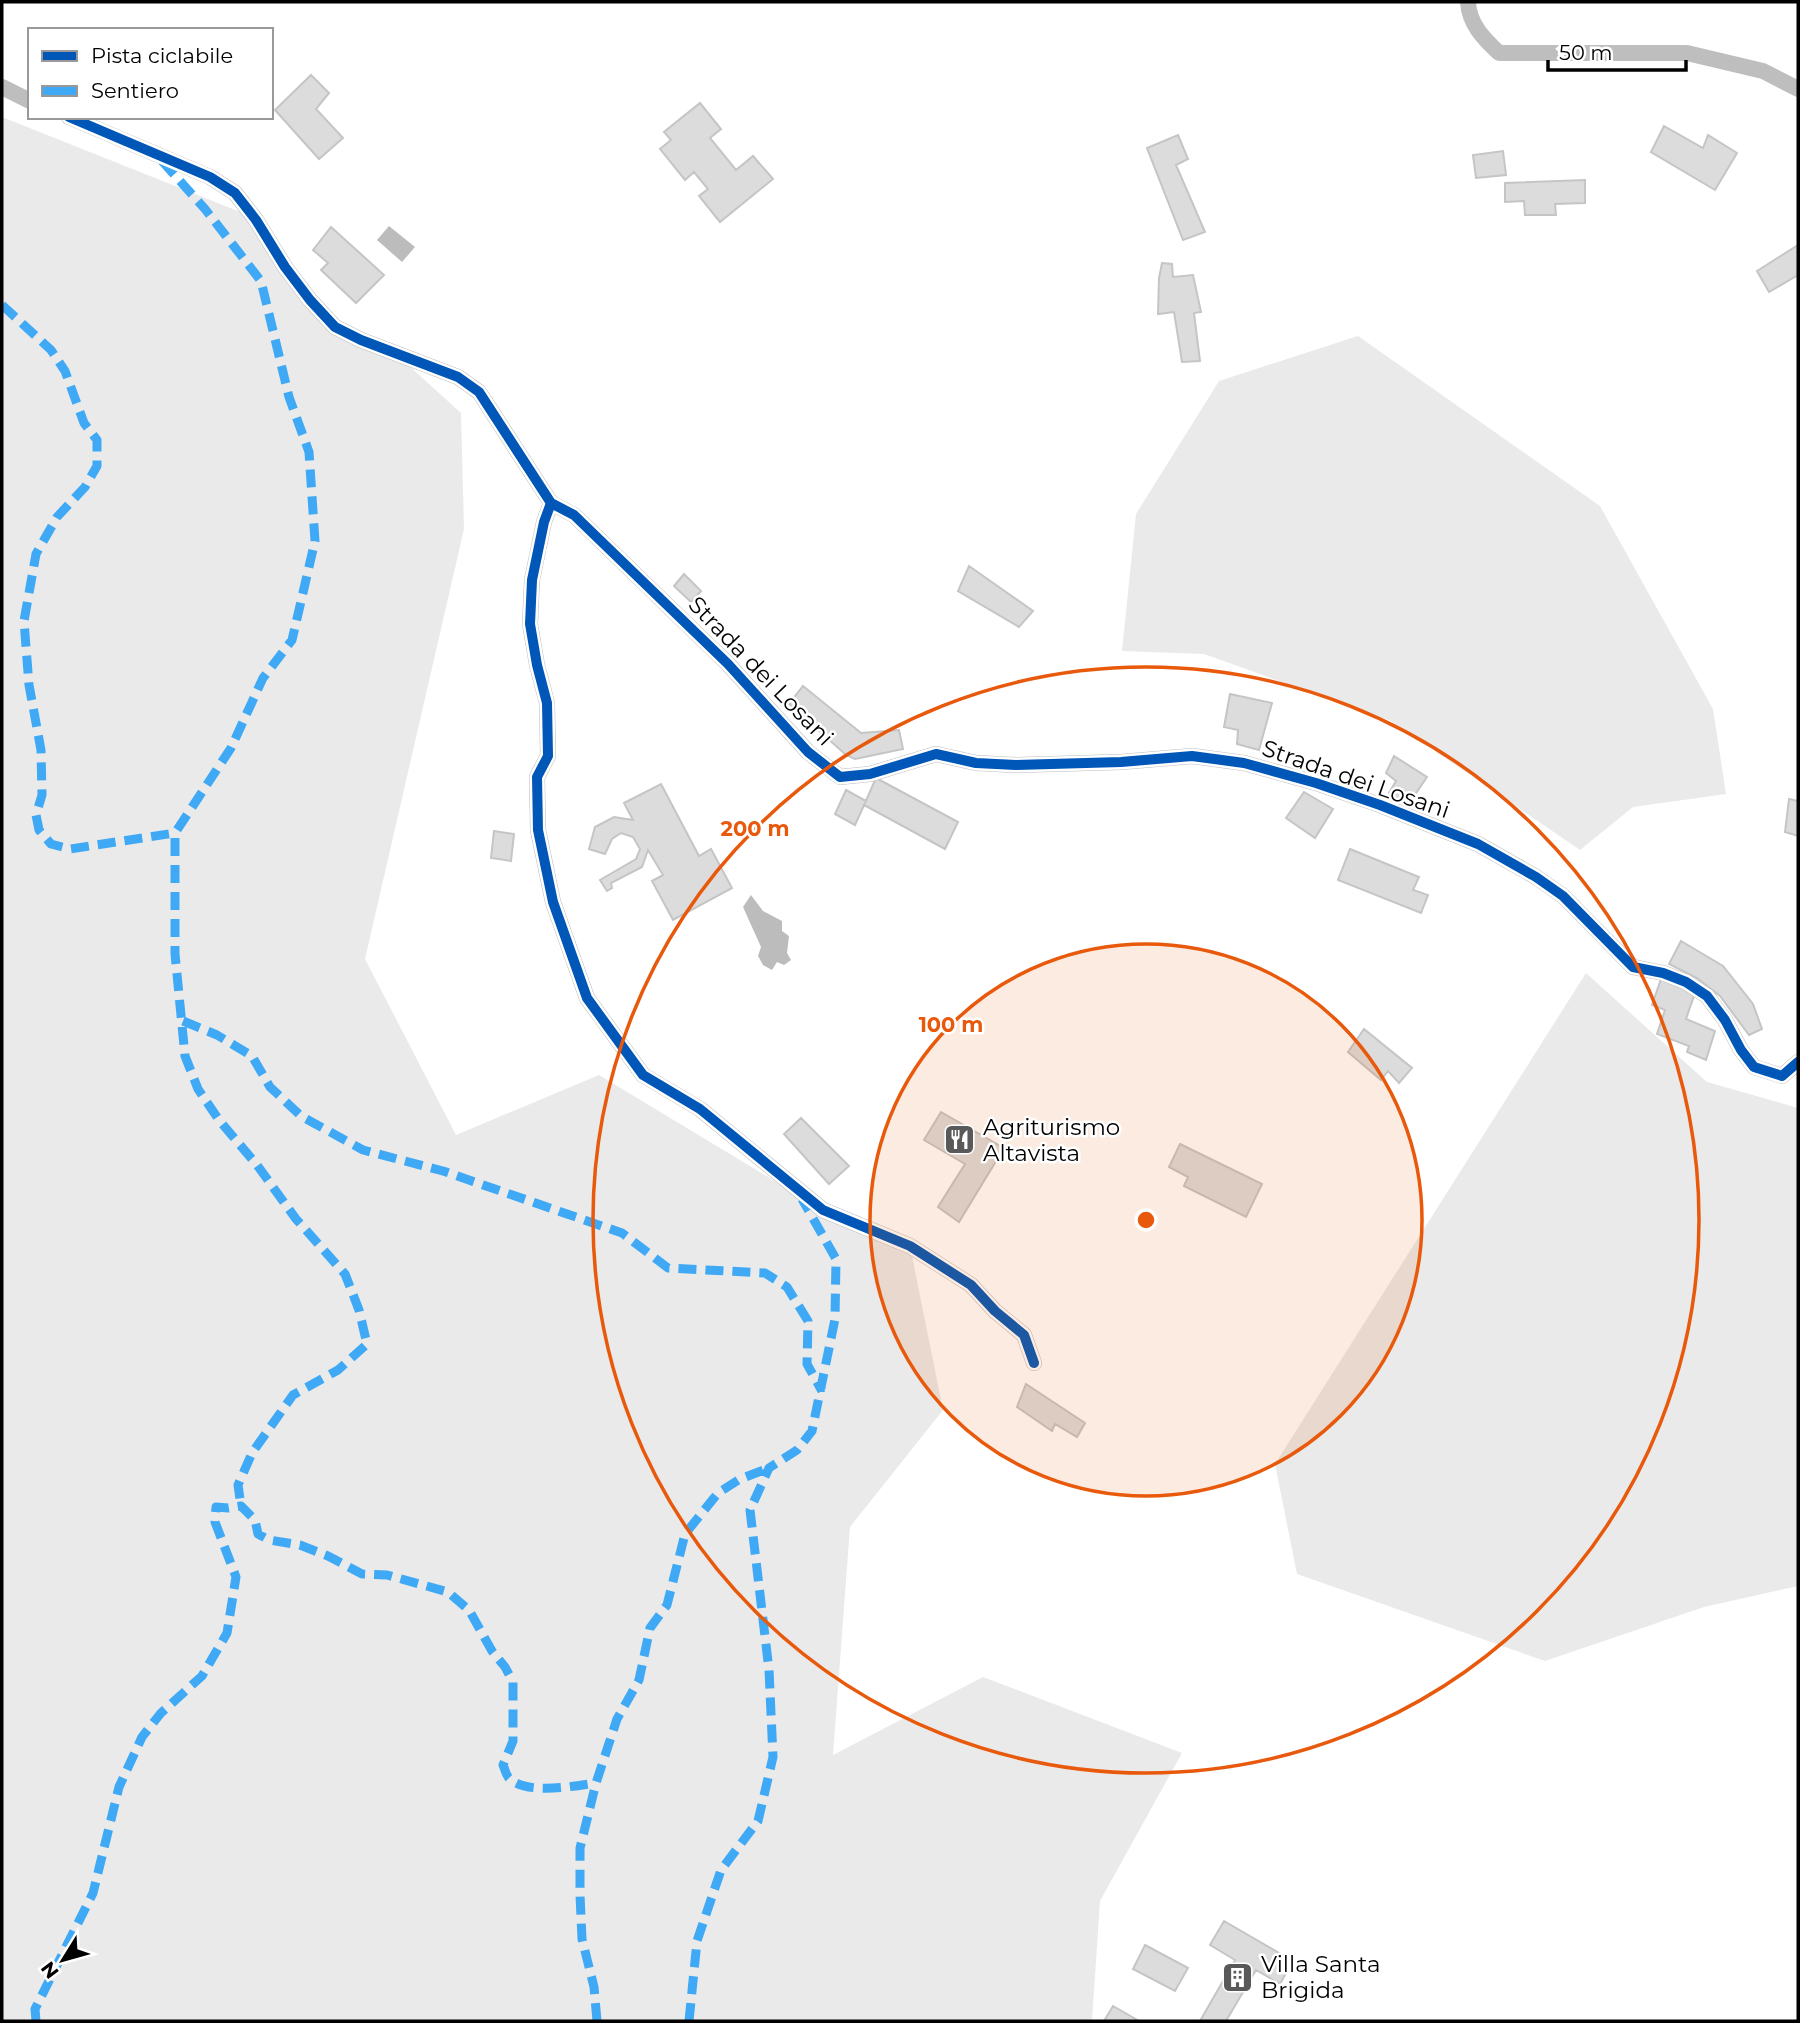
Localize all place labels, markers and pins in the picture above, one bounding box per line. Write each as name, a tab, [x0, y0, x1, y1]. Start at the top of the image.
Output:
place label: Agriturismo Altavista	[983, 1113, 1120, 1167]
restaurant icon: Agriturismo Altavista	[943, 1123, 977, 1157]
centre of rings	[1134, 1208, 1158, 1232]
place label: Villa Santa Brigida	[1261, 1950, 1381, 2004]
building icon: Villa Santa Brigida	[1221, 1960, 1255, 1994]

